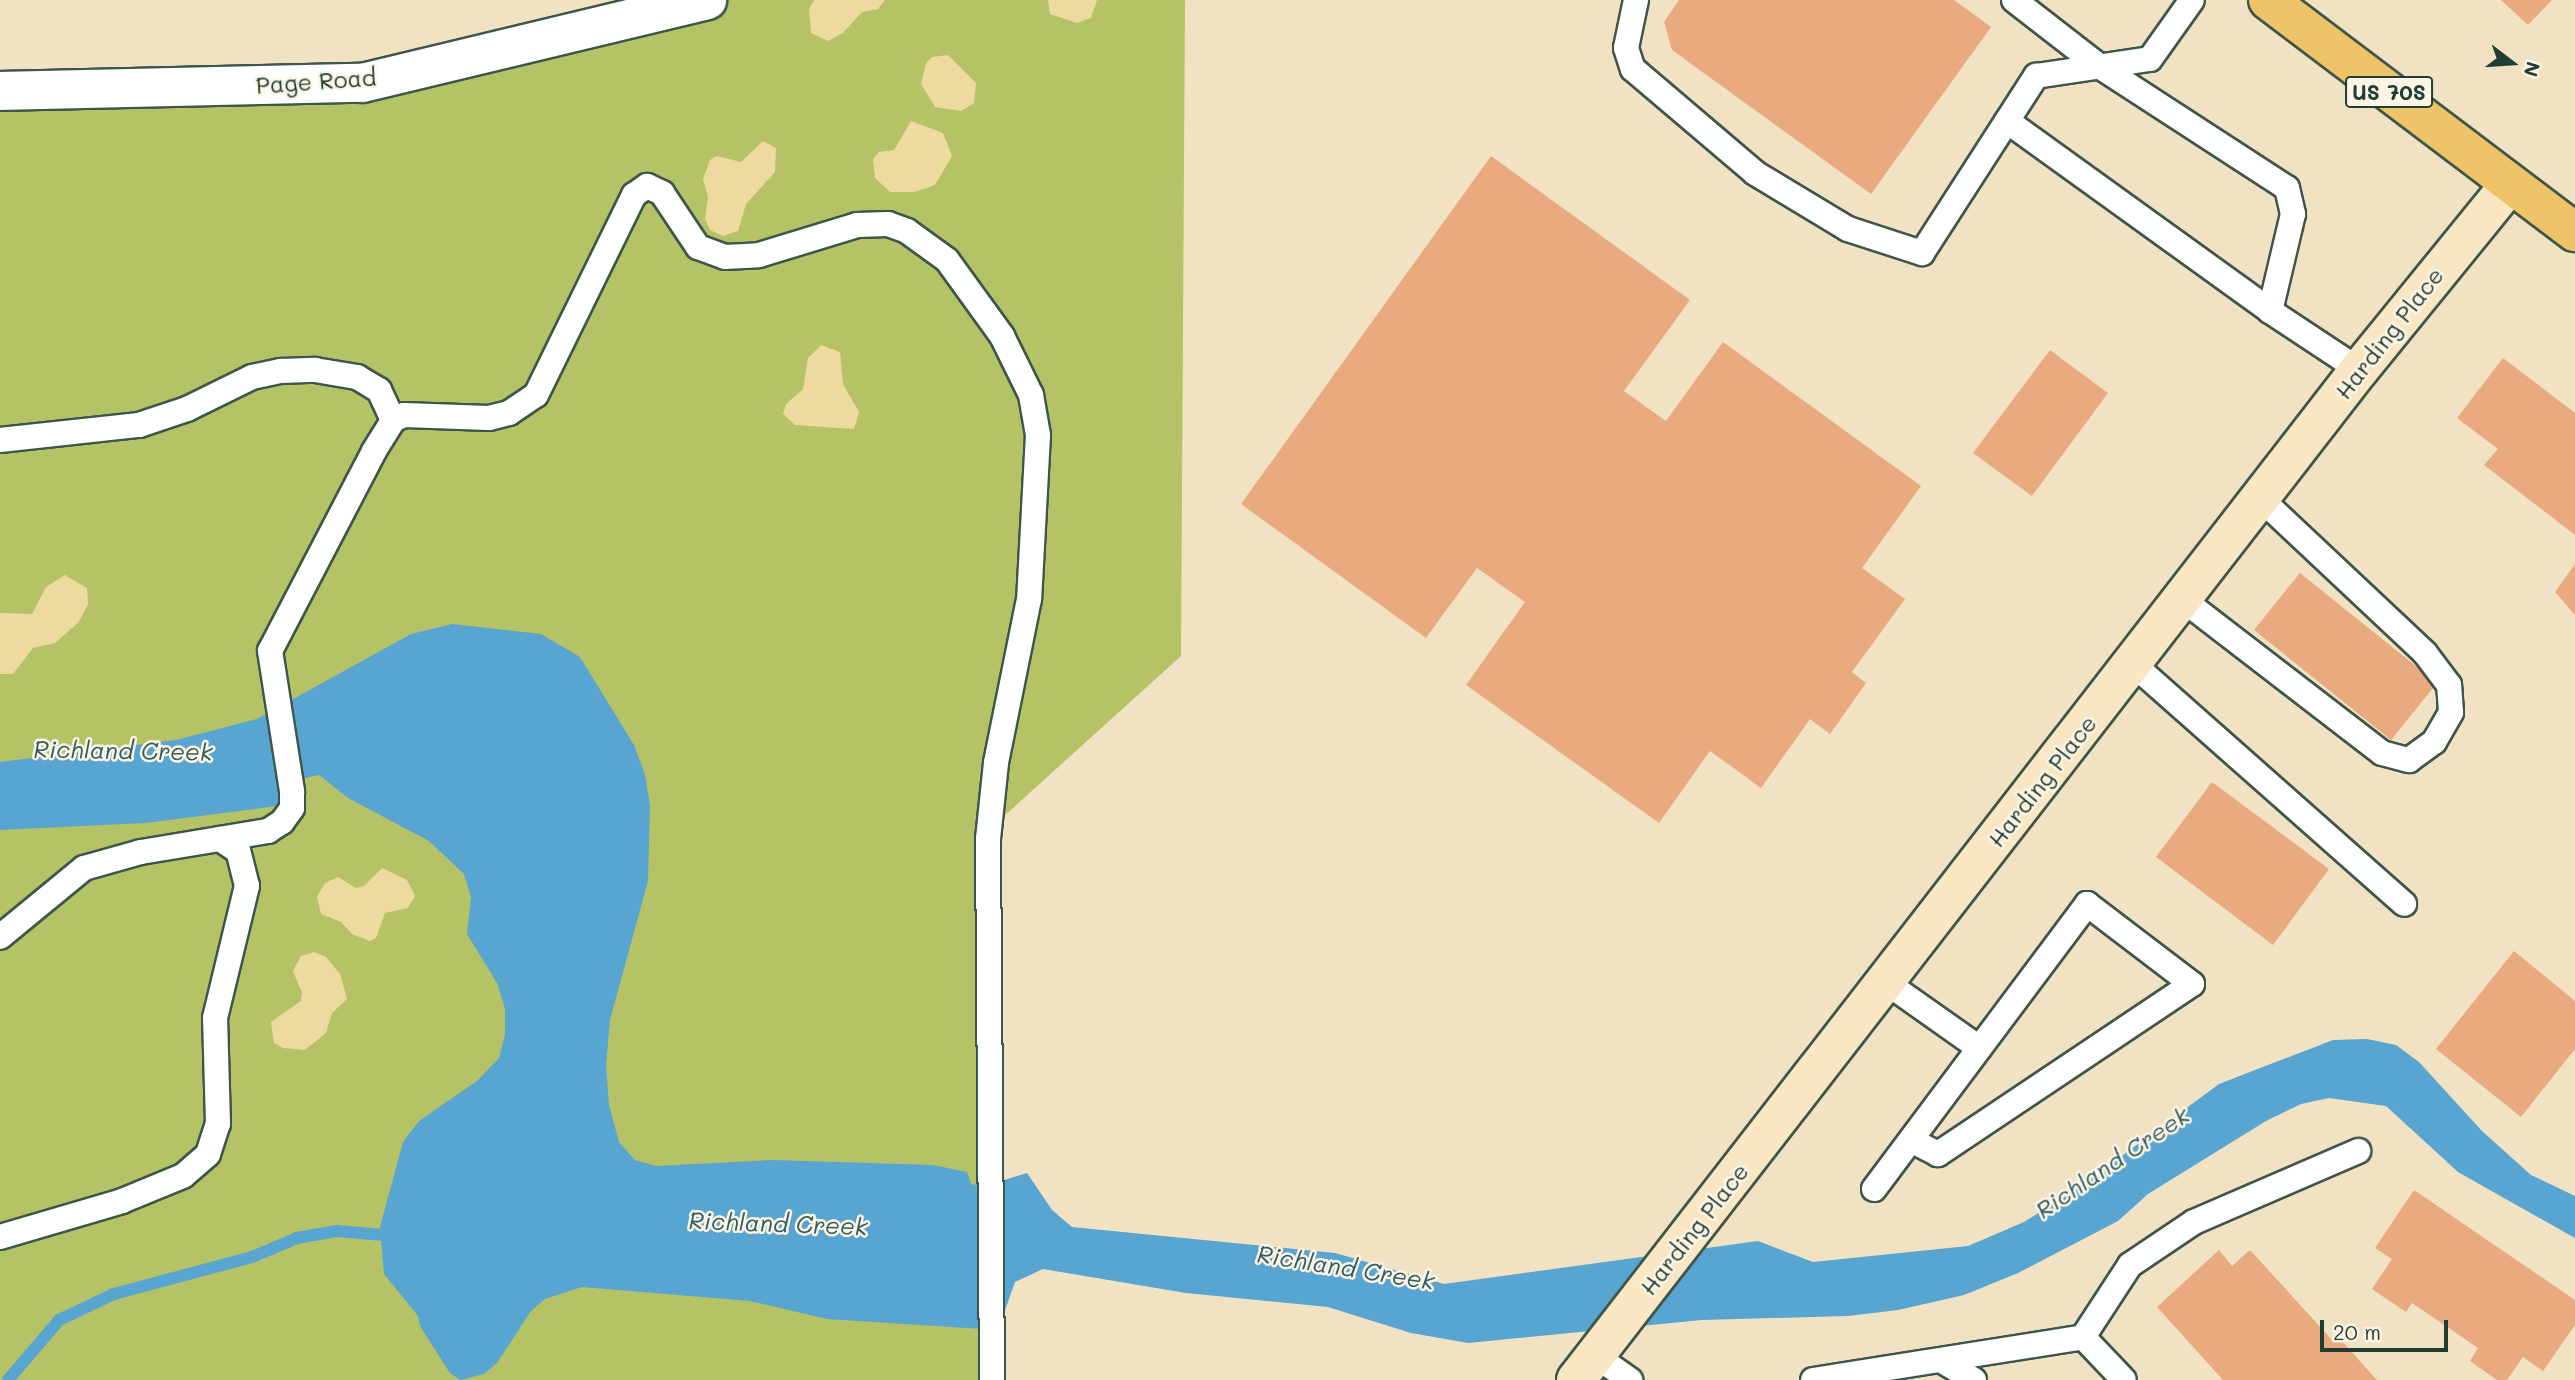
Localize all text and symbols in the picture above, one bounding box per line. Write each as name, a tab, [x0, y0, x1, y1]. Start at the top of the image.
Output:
north arrow	[2477, 28, 2547, 98]
text: N	[2519, 59, 2547, 80]
street label: Page Road	[255, 63, 377, 99]
road number: US 70S	[2344, 74, 2434, 110]
street label: Harding Place	[2329, 262, 2449, 404]
street label: Harding Place	[1982, 710, 2102, 852]
water label: Richland Creek	[33, 734, 213, 766]
water label: Richland Creek	[2030, 1100, 2194, 1224]
street label: Harding Place	[1634, 1158, 1754, 1300]
water label: Richland Creek	[688, 1205, 868, 1241]
water label: Richland Creek	[1255, 1239, 1437, 1295]
scale bar	[2323, 1306, 2451, 1350]
text: 20 m	[2333, 1318, 2381, 1345]

